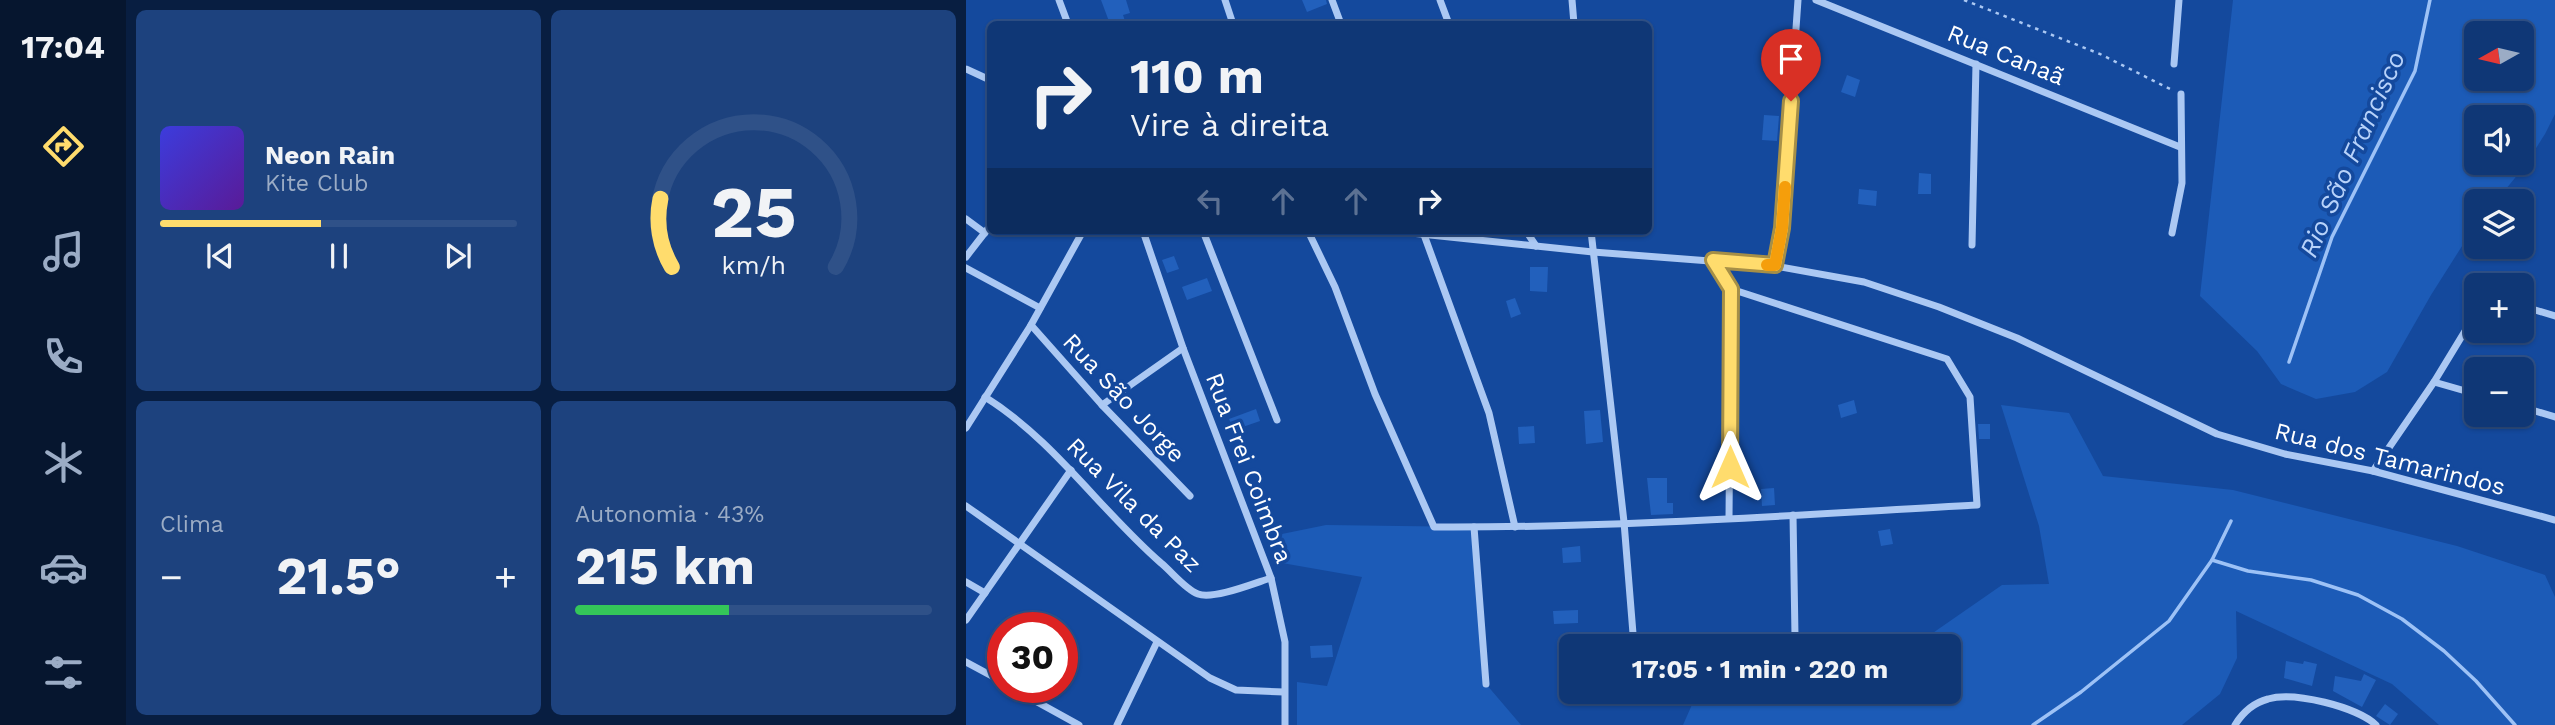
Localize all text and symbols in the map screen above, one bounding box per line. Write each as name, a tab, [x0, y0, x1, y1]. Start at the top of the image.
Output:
street label: Rua Canaã	[1943, 19, 2069, 91]
north arrow	[2464, 21, 2534, 91]
map controls	[2464, 21, 2534, 427]
text: 17:04	[21, 28, 105, 66]
pin	[1761, 29, 1821, 101]
icon: arrive	[1772, 40, 1810, 78]
water label: Rio São Francisco	[2293, 46, 2411, 262]
text: 110 m	[1130, 47, 1264, 105]
icon: right	[1015, 49, 1106, 140]
button: sound	[2464, 105, 2534, 175]
text: Vire à direita	[1130, 106, 1329, 144]
icon: directions	[39, 122, 88, 171]
text: Neon Rain	[265, 140, 395, 170]
text: 25	[711, 169, 796, 255]
text: Kite Club	[265, 170, 368, 197]
icon: left	[1191, 182, 1229, 220]
icon: ahead	[1264, 182, 1302, 220]
icon: ahead	[1337, 182, 1375, 220]
icon: right	[1410, 182, 1448, 220]
button: layers	[2464, 189, 2534, 259]
icon: music	[39, 227, 88, 276]
icon: previous	[201, 237, 239, 275]
icon: pause	[320, 237, 358, 275]
icon: next	[439, 237, 477, 275]
text: km/h	[721, 251, 786, 280]
button: +	[2464, 273, 2534, 343]
street label: Rua São Jorge	[1057, 328, 1191, 468]
icon: phone	[39, 332, 88, 381]
button: −	[2464, 357, 2534, 427]
street label: Rua Frei Coimbra	[1200, 369, 1298, 567]
street label: Rua dos Tamarindos	[2272, 417, 2508, 501]
position arrow	[1693, 430, 1767, 504]
street label: Rua Vila da Paz	[1061, 432, 1207, 578]
icon: climate	[39, 438, 88, 487]
text: Autonomia · 43%	[575, 501, 764, 528]
text: Clima	[160, 511, 224, 538]
text: 215 km	[575, 536, 755, 597]
icon: car	[39, 543, 88, 592]
text: 21.5°	[276, 546, 401, 607]
text: −	[160, 555, 183, 599]
text: +	[494, 555, 517, 599]
speed limit sign: 30	[987, 612, 1078, 703]
icon: filters	[39, 648, 88, 697]
text: 17:05 · 1 min · 220 m	[1632, 654, 1888, 684]

